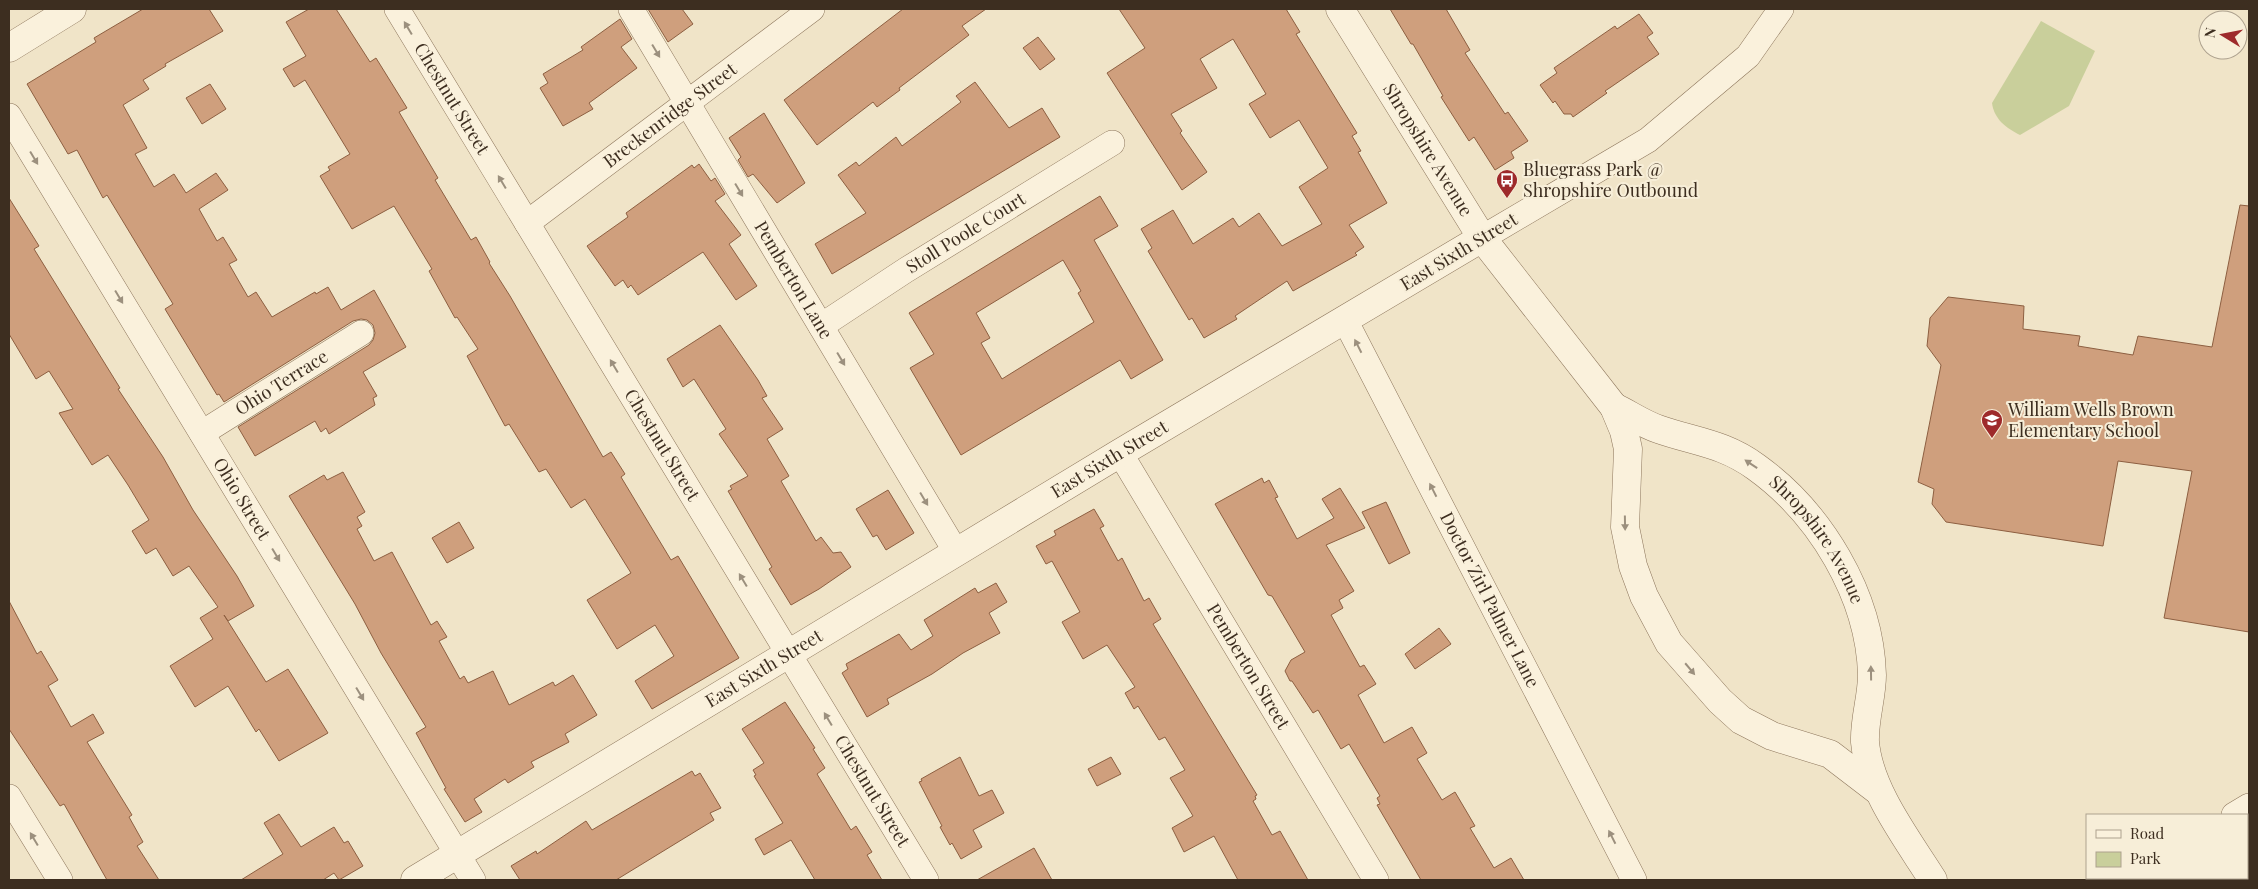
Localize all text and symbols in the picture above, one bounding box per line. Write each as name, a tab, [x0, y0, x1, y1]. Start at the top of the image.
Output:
north arrow	[2198, 10, 2248, 60]
one-way arrow	[404, 21, 413, 34]
text: N	[2199, 26, 2220, 39]
street label: Chestnut Street	[409, 38, 496, 159]
one-way arrow	[652, 44, 661, 57]
street label: Breckenridge Street	[598, 56, 742, 173]
street label: Shropshire Avenue	[1378, 79, 1479, 221]
one-way arrow	[30, 151, 39, 164]
place label: Bluegrass Park @ Shropshire Outbound	[1523, 157, 1699, 202]
bus stop icon: Bluegrass Park @ Shropshire Outbound	[1495, 168, 1519, 199]
one-way arrow	[497, 175, 506, 188]
one-way arrow	[735, 184, 744, 197]
street label: Stoll Poole Court	[901, 186, 1030, 278]
street label: East Sixth Street	[1395, 206, 1522, 296]
street label: Pemberton Lane	[750, 216, 839, 343]
one-way arrow	[114, 290, 123, 303]
one-way arrow	[1354, 339, 1362, 353]
street label: Ohio Terrace	[230, 344, 332, 420]
one-way arrow	[837, 352, 845, 367]
one-way arrow	[609, 360, 618, 373]
street label: Chestnut Street	[619, 384, 706, 505]
place label: William Wells Brown Elementary School	[2007, 397, 2174, 442]
school or university icon: William Wells Brown Elementary School	[1980, 408, 2004, 439]
street label: East Sixth Street	[1046, 414, 1173, 503]
street label: Ohio Street	[208, 453, 277, 544]
one-way arrow	[1745, 459, 1758, 469]
street label: Shropshire Avenue	[1764, 469, 1870, 607]
one-way arrow	[1429, 483, 1437, 498]
one-way arrow	[920, 492, 929, 505]
street label: Doctor Zirl Palmer Lane	[1435, 508, 1546, 691]
one-way arrow	[1622, 515, 1630, 531]
one-way arrow	[271, 549, 280, 562]
one-way arrow	[739, 574, 748, 587]
street label: Pemberton Street	[1202, 599, 1296, 734]
street label: East Sixth Street	[700, 623, 827, 712]
one-way arrow	[1685, 662, 1696, 675]
one-way arrow	[1867, 665, 1875, 681]
one-way arrow	[356, 687, 365, 701]
one-way arrow	[823, 712, 832, 725]
street label: Chestnut Street	[830, 730, 916, 851]
legend	[2086, 814, 2248, 879]
text: Road	[2130, 823, 2164, 843]
one-way arrow	[1608, 830, 1616, 844]
one-way arrow	[30, 832, 39, 845]
text: Park	[2130, 848, 2162, 868]

